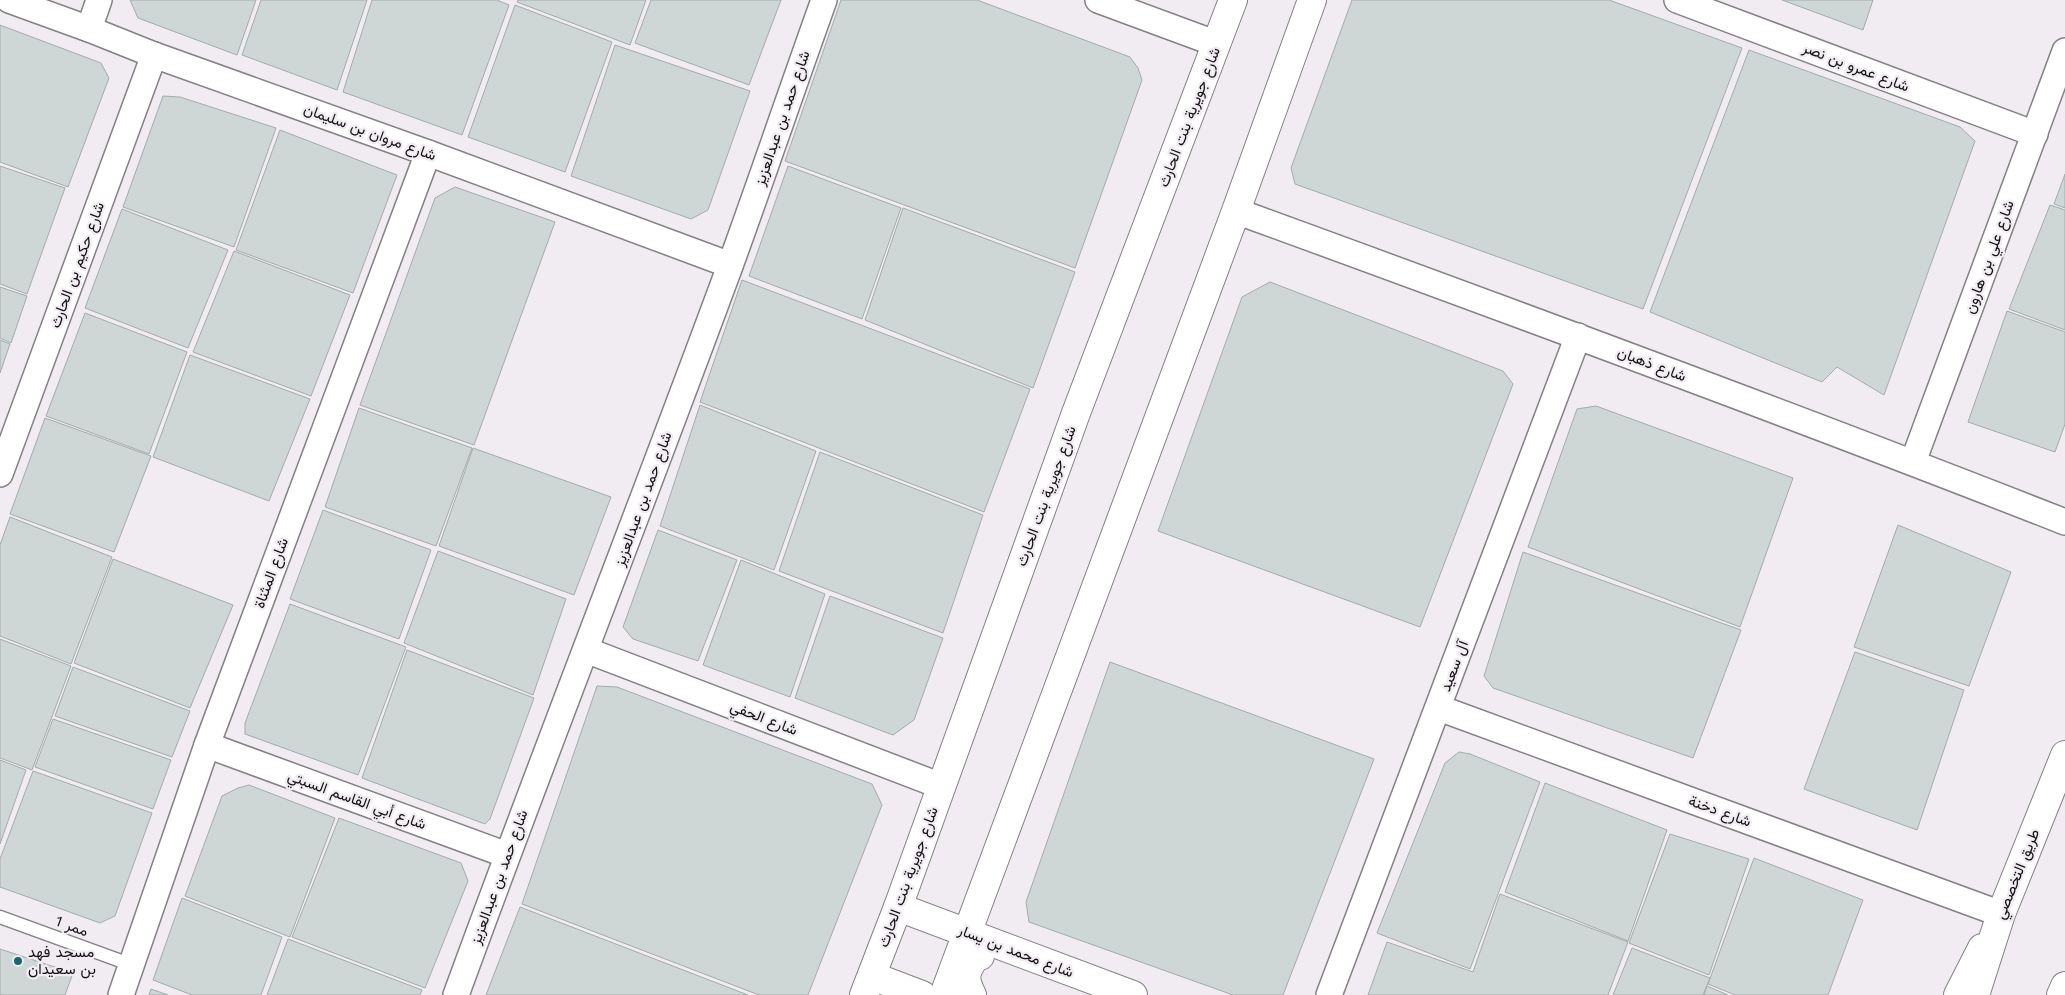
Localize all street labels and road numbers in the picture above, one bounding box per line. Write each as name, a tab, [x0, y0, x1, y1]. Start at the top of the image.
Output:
street label: شارع عمرو بن نصر	[1799, 38, 1912, 97]
street label: شارع جويرية بنت الحارث	[1154, 44, 1226, 190]
street label: شارع حمد بن عبدالعزيز	[750, 48, 815, 189]
street label: شارع مروان بن سليمان	[301, 100, 439, 166]
street label: شارع علي بن هارون	[1960, 198, 2022, 317]
street label: شارع حكيم بن الحارث	[46, 200, 110, 331]
street label: شارع ذهبان	[1614, 343, 1689, 387]
street label: شارع جويرية بنت الحارث	[1012, 423, 1082, 569]
street label: شارع حمد بن عبدالعزيز	[610, 429, 678, 570]
street label: شارع المثناة	[250, 535, 294, 611]
street label: آل سعيد	[1436, 637, 1472, 694]
street label: شارع الحفي	[726, 697, 800, 743]
street label: شارع أبي القاسم السبتي	[284, 767, 429, 837]
street label: شارع دخنة	[1686, 791, 1754, 833]
street label: شارع جويرية بنت الحارث	[874, 804, 944, 950]
street label: شارع حمد بن عبدالعزيز	[466, 807, 534, 948]
street label: طريق التخصصي	[1991, 826, 2047, 923]
street label: ممر 1	[53, 912, 91, 940]
street label: شارع محمد بن يسار	[954, 920, 1076, 983]

